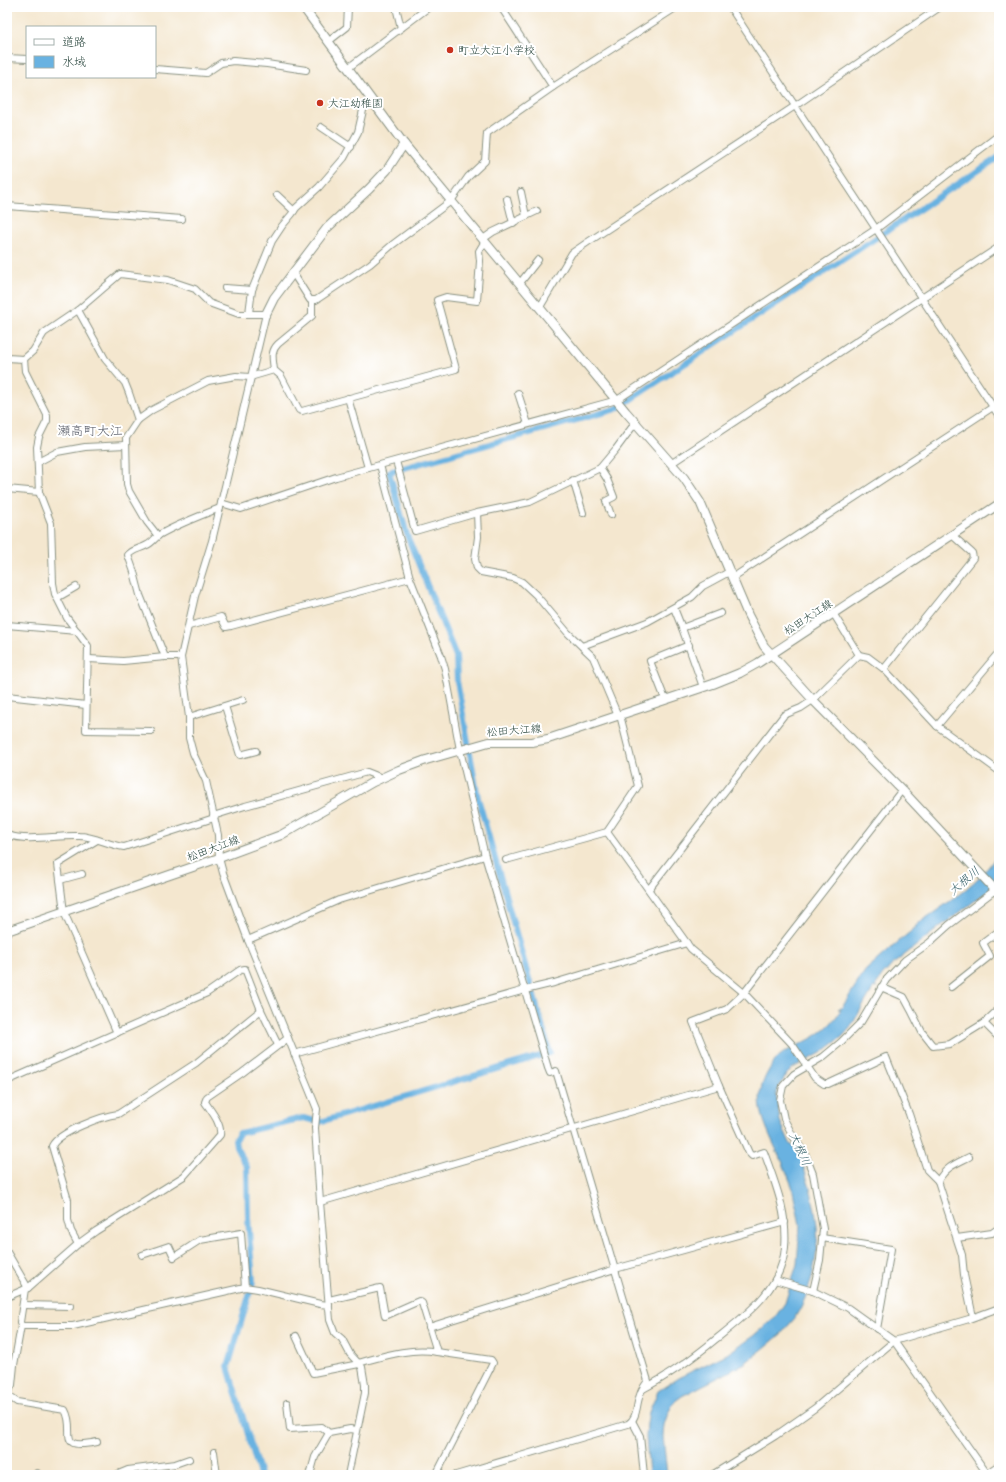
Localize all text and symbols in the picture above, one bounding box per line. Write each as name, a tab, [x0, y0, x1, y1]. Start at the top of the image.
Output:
legend	[26, 26, 156, 78]
text: 道路	[62, 33, 86, 49]
place label: 町立大江小学校	[458, 42, 535, 57]
marker: 町立大江小学校	[445, 45, 455, 55]
text: 水域	[62, 53, 86, 69]
place label: 大江幼稚園	[328, 95, 383, 110]
marker: 大江幼稚園	[315, 98, 325, 108]
district label: 瀬高町大江	[57, 421, 123, 438]
street label: 松田大江線	[781, 595, 835, 638]
street label: 松田大江線	[486, 720, 542, 739]
street label: 松田大江線	[184, 831, 241, 864]
water label: 大根川	[945, 862, 982, 898]
water label: 大根川	[786, 1129, 816, 1168]

